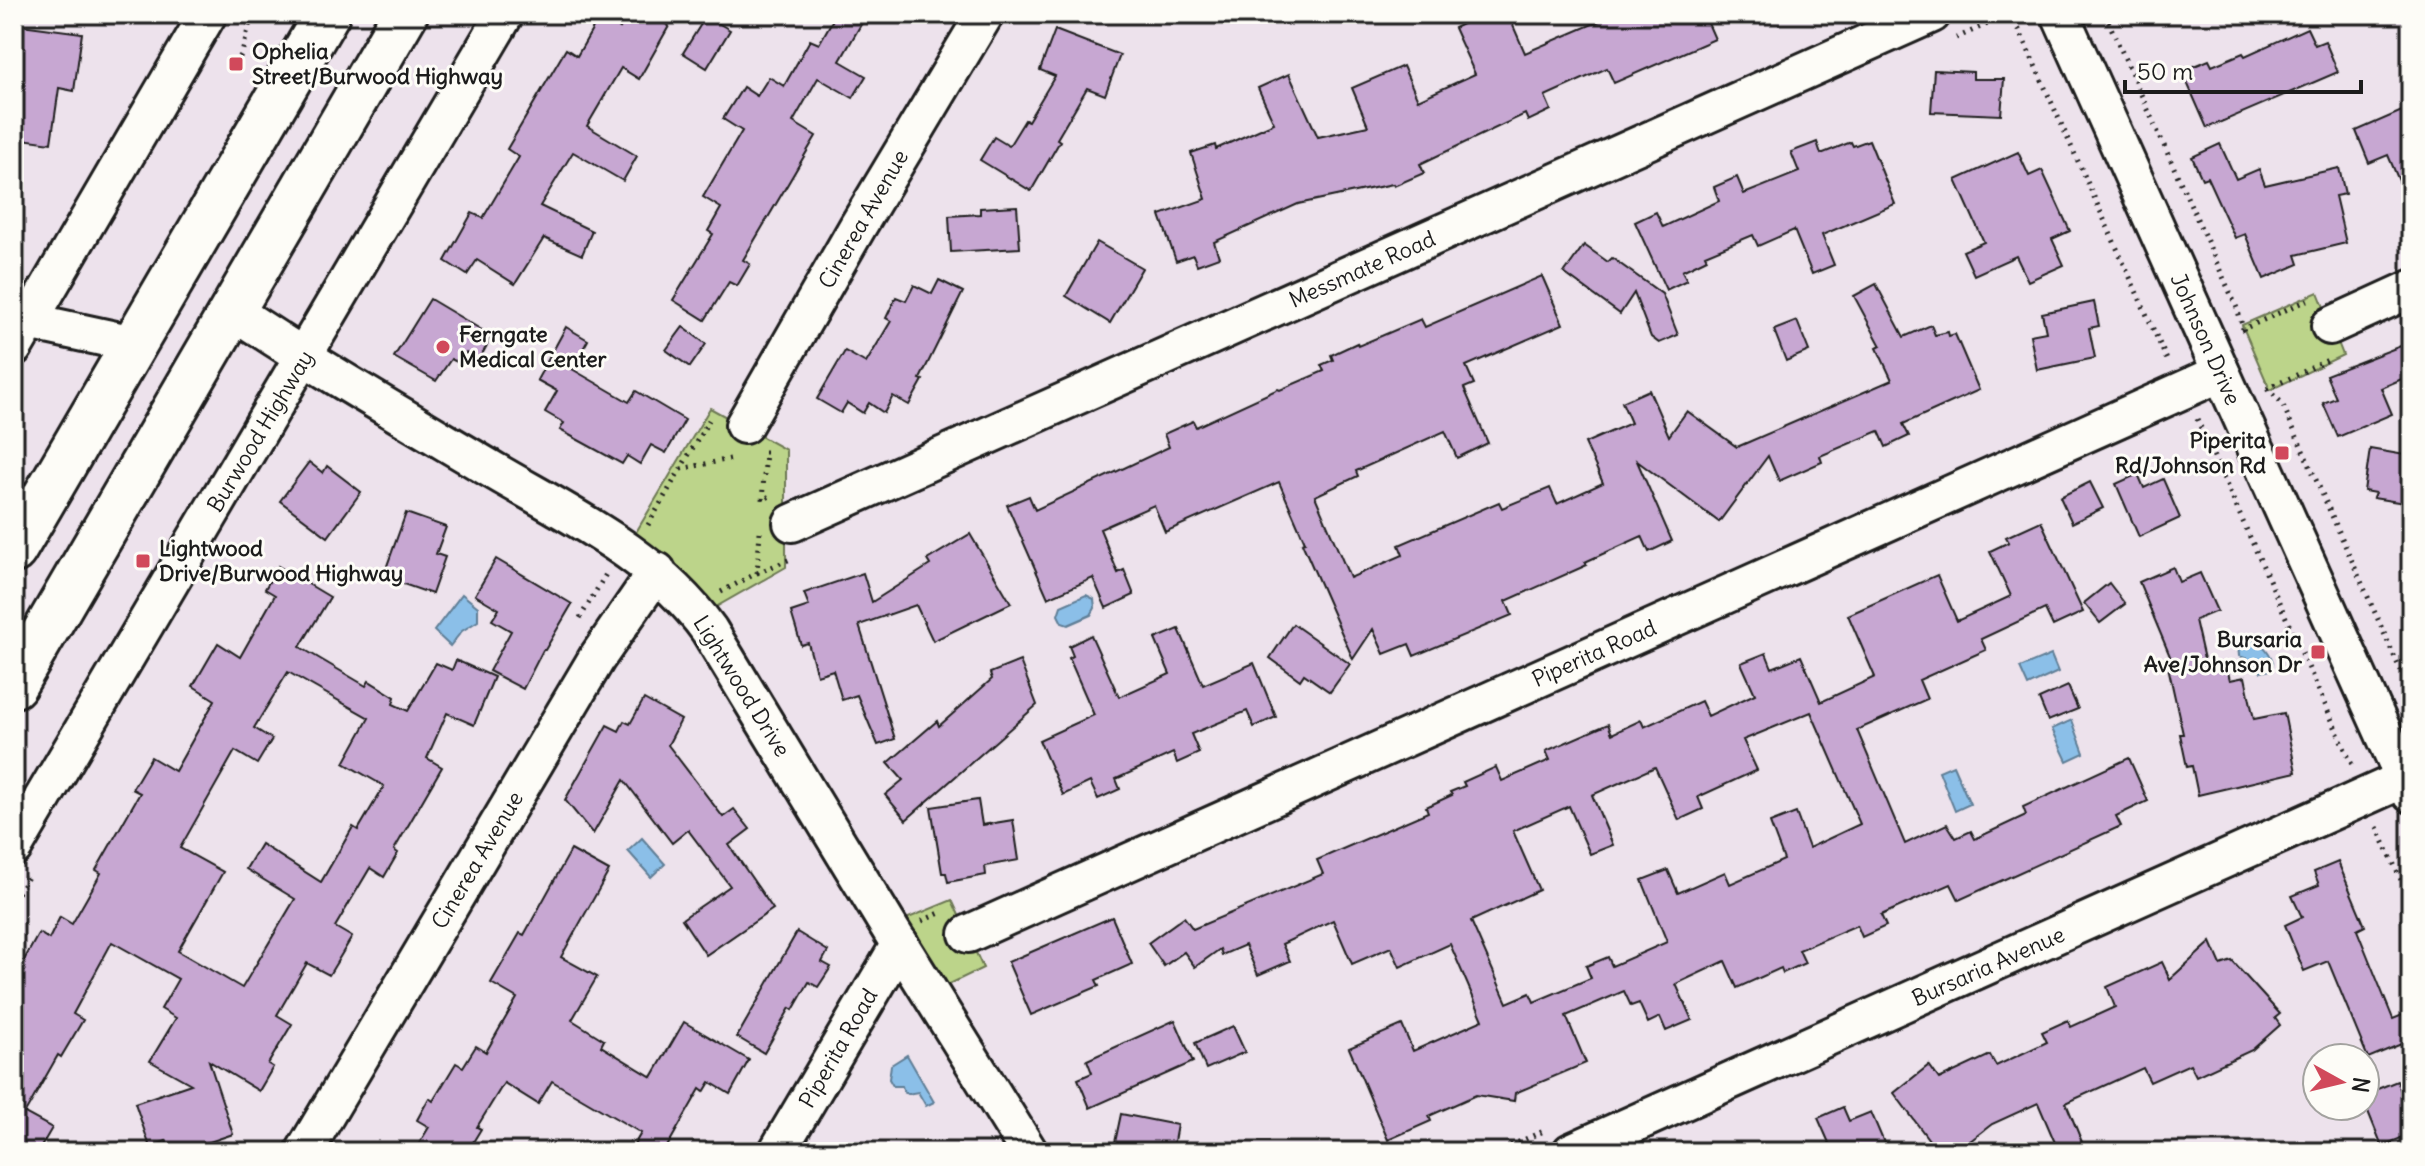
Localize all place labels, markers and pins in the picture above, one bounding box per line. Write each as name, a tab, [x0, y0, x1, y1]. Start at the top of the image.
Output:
place label: Ophelia Street/Burwood Highway	[252, 37, 503, 90]
marker: Ophelia Street/Burwood Highway	[227, 55, 245, 73]
place label: Ferngate Medical Center	[459, 320, 607, 373]
marker: Ferngate Medical Center	[434, 338, 452, 356]
place label: Piperita Rd/Johnson Rd	[2115, 426, 2266, 479]
marker: Piperita Rd/Johnson Rd	[2273, 444, 2291, 462]
place label: Lightwood Drive/Burwood Highway	[159, 534, 403, 587]
marker: Lightwood Drive/Burwood Highway	[134, 552, 152, 570]
place label: Bursaria Ave/Johnson Dr	[2144, 625, 2303, 678]
marker: Bursaria Ave/Johnson Dr	[2309, 643, 2327, 661]

